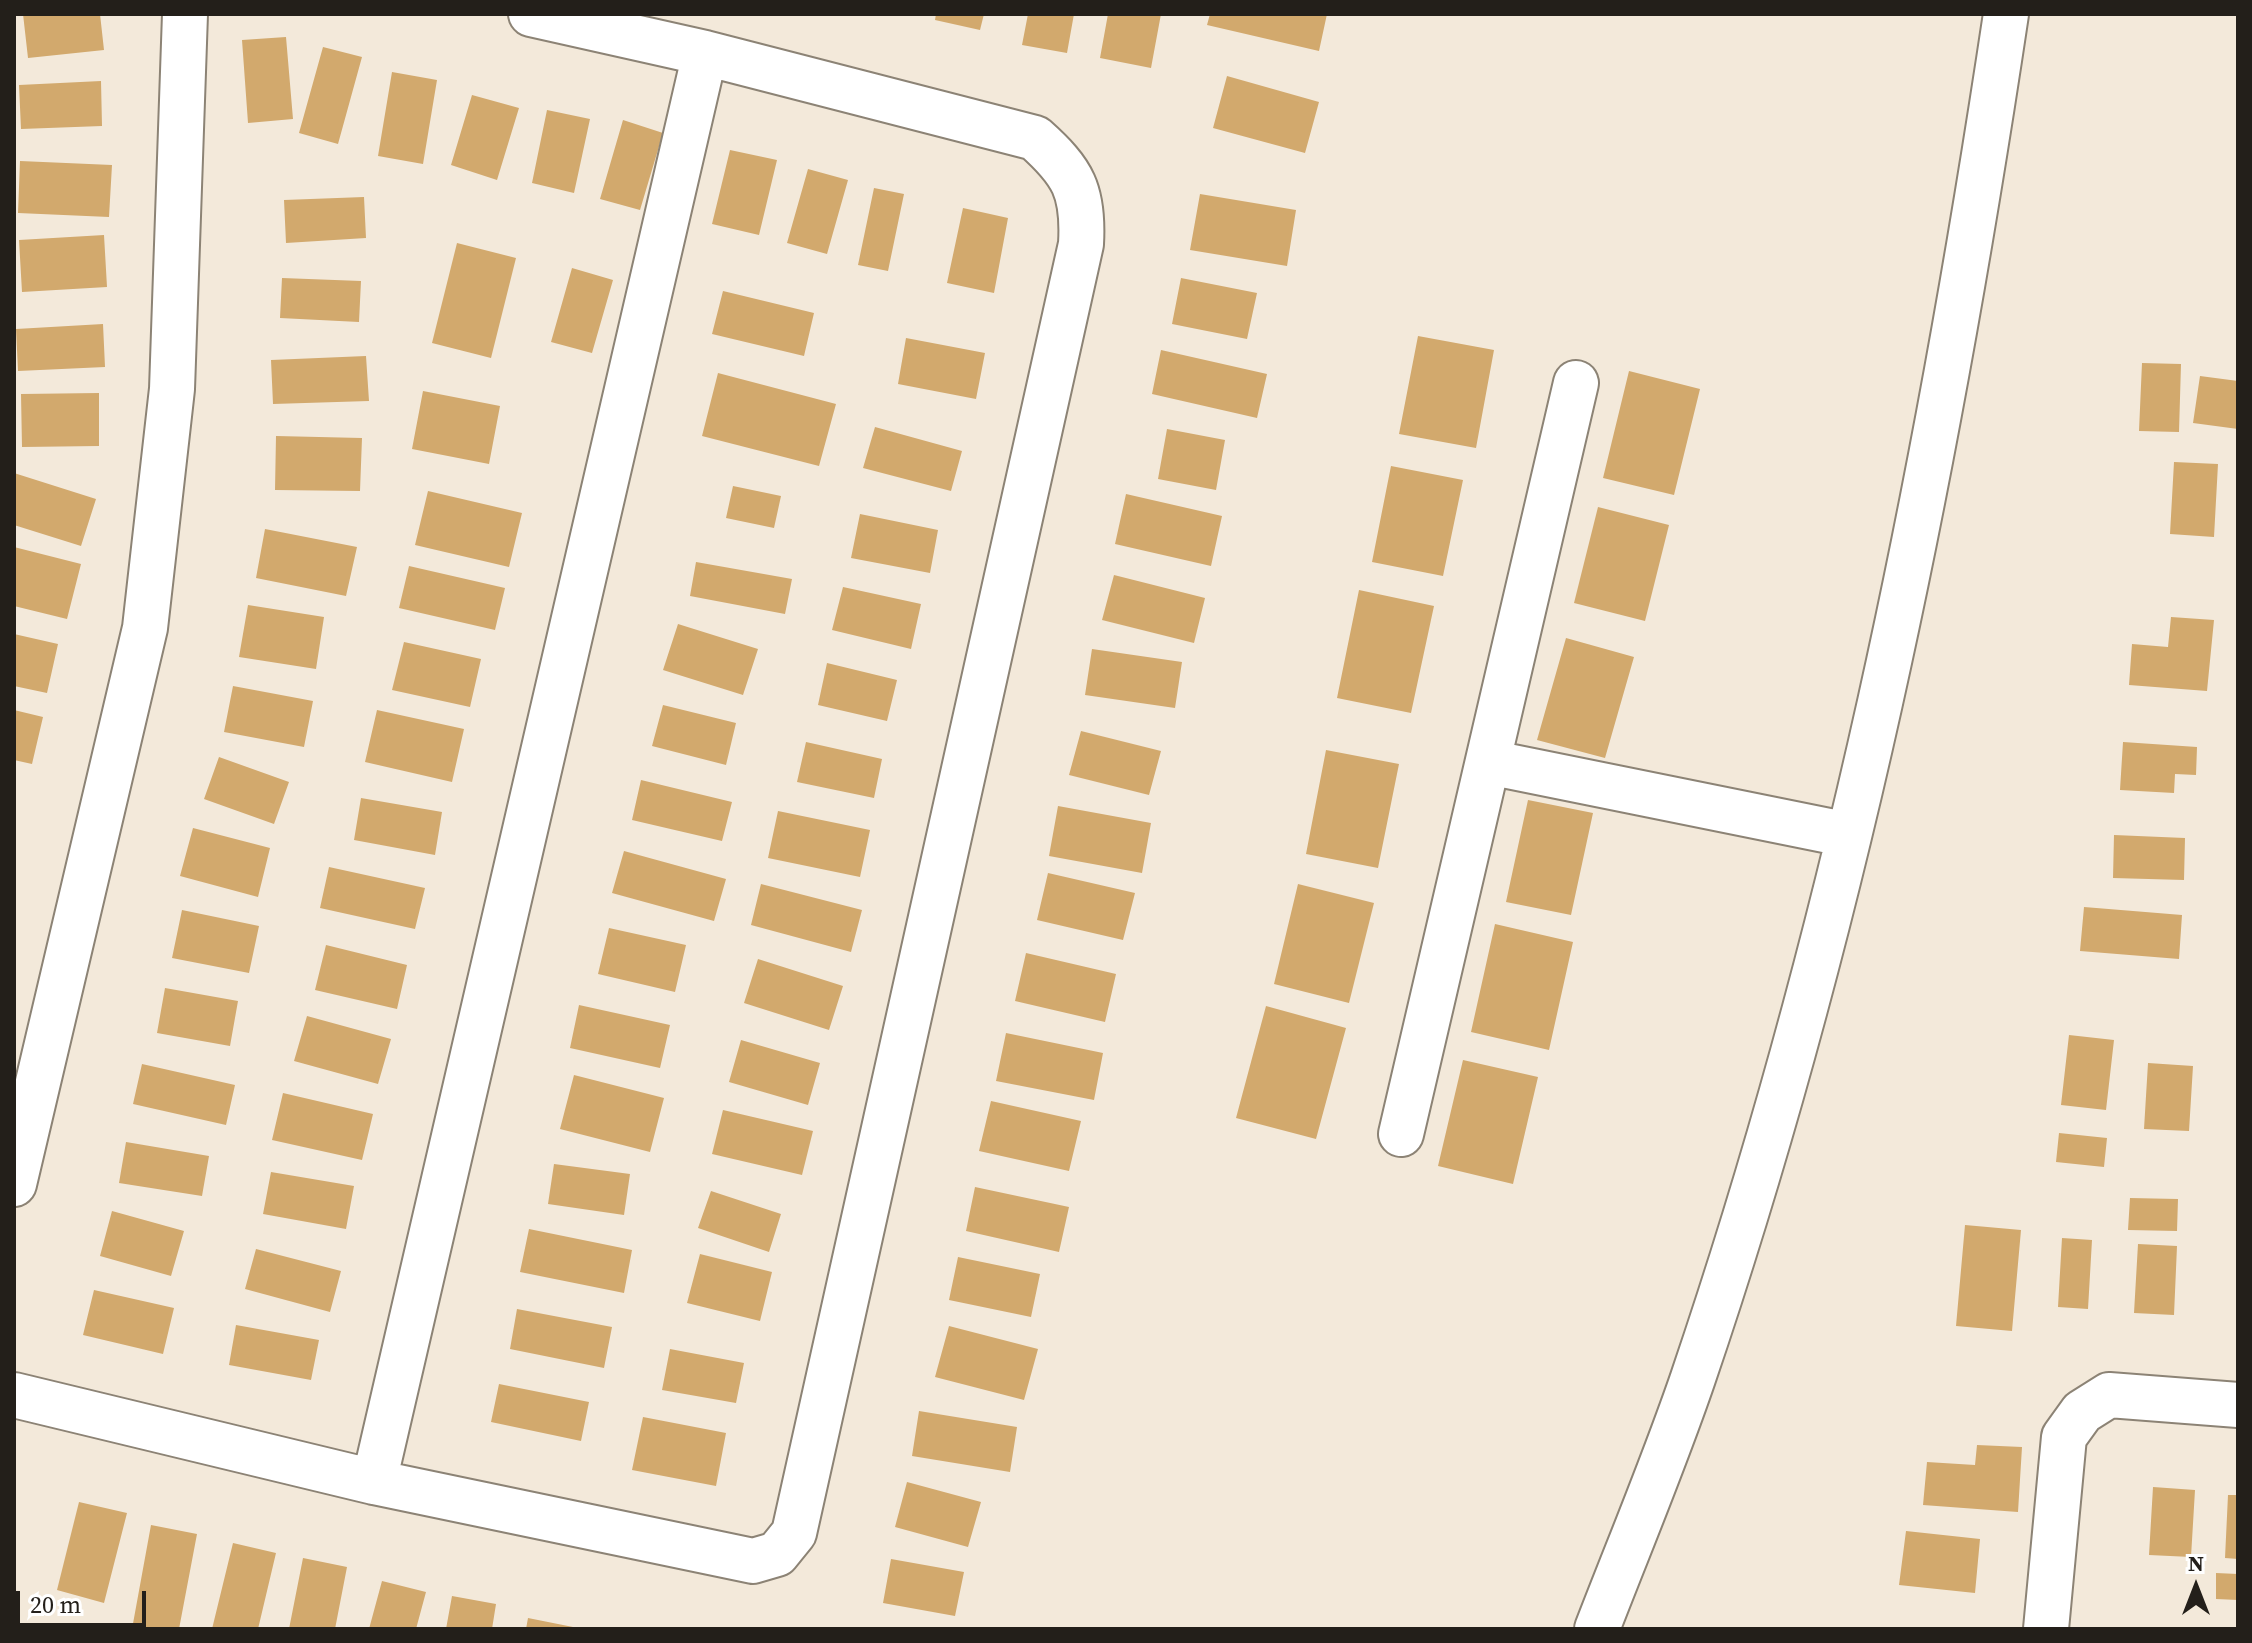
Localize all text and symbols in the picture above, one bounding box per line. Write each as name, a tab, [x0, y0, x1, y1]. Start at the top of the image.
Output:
north arrow	[2156, 1547, 2236, 1627]
text: N	[2188, 1548, 2204, 1578]
scale bar	[20, 1575, 150, 1625]
text: 20 m	[30, 1588, 81, 1621]

